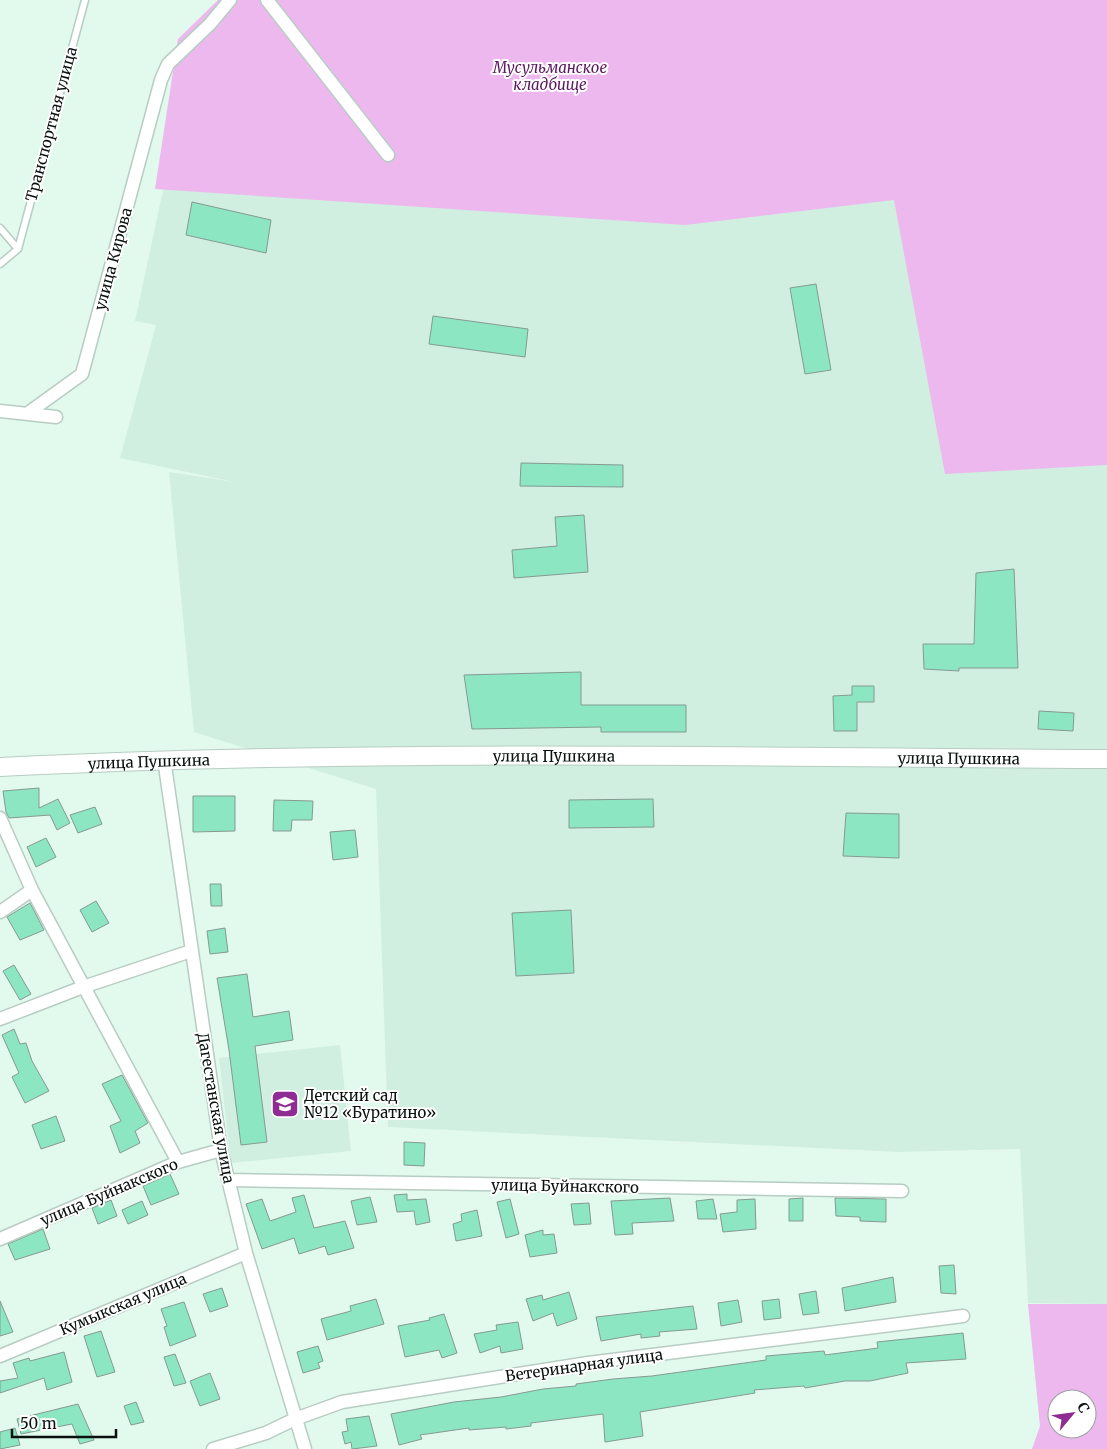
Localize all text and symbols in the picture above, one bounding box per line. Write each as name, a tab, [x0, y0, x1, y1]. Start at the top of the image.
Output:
street label: Транспортная улица	[21, 45, 81, 203]
park label: Мусульманское кладбище	[492, 58, 607, 94]
street label: улица Кирова	[90, 205, 136, 313]
street label: улица Пушкина	[493, 746, 615, 765]
street label: улица Пушкина	[898, 748, 1020, 768]
street label: улица Пушкина	[87, 750, 210, 773]
street label: Дагестанская улица	[193, 1031, 239, 1185]
place label: Детский сад №12 «Буратино»	[304, 1086, 436, 1122]
school or university icon: Детский сад №12 «Буратино»	[270, 1089, 300, 1119]
street label: улица Буйнакского	[37, 1154, 181, 1230]
street label: улица Буйнакского	[491, 1175, 639, 1197]
street label: Кумыкская улица	[57, 1269, 189, 1339]
street label: Ветеринарная улица	[504, 1345, 664, 1385]
north arrow	[1047, 1389, 1097, 1439]
text: С	[1073, 1399, 1093, 1416]
scale bar	[12, 1406, 116, 1438]
text: 50 m	[20, 1414, 57, 1433]

